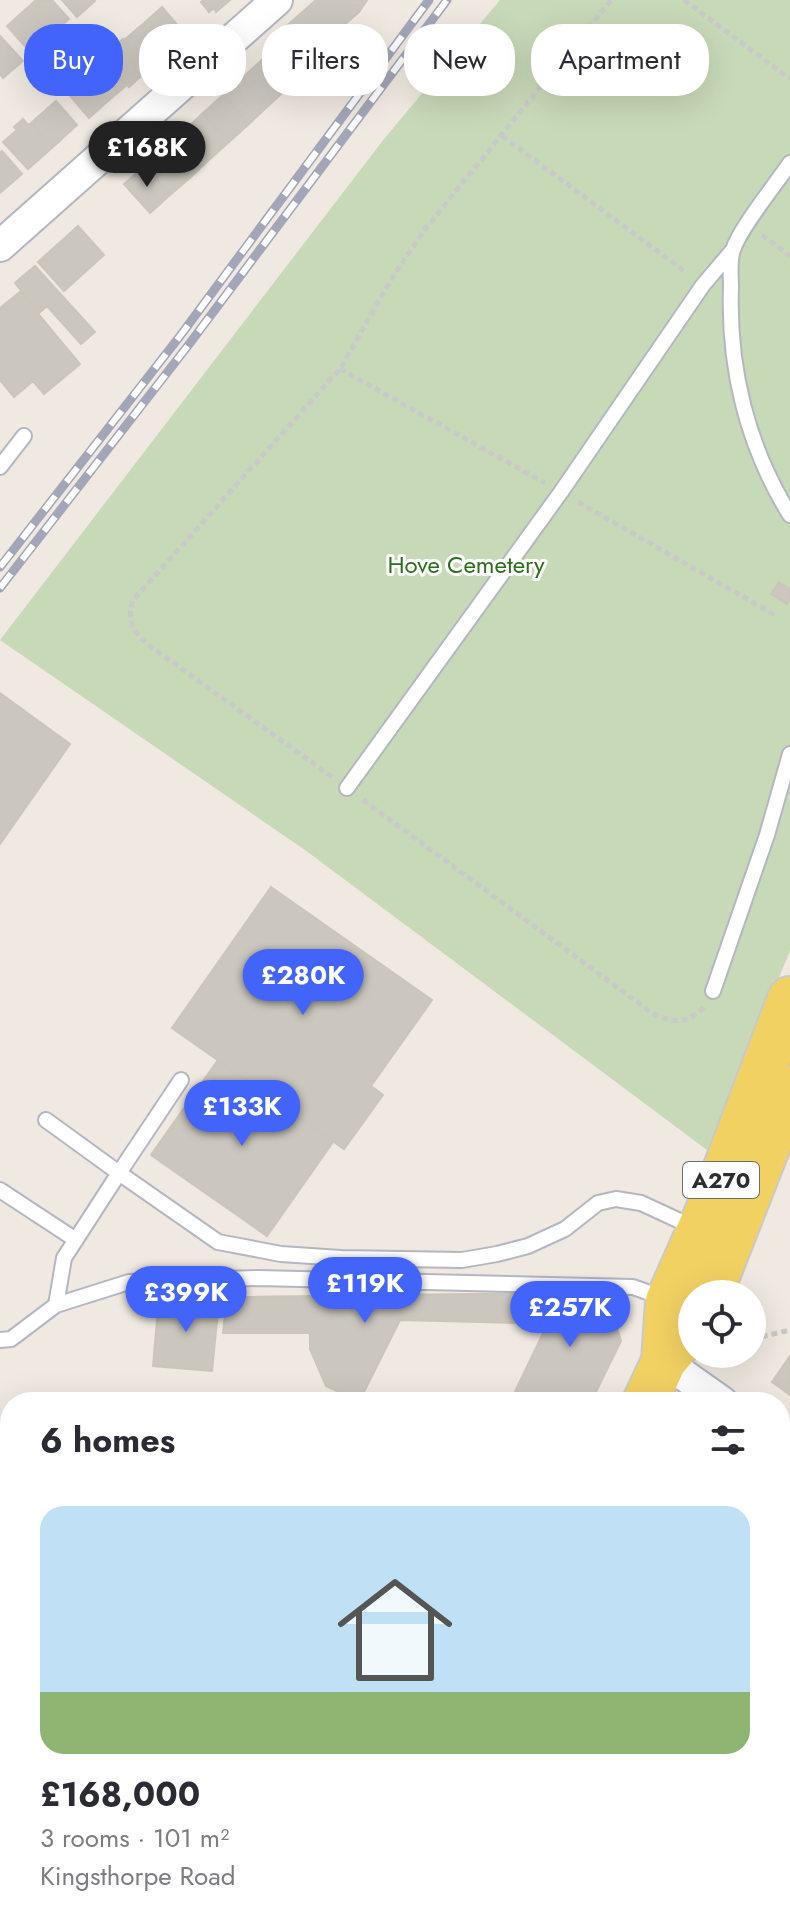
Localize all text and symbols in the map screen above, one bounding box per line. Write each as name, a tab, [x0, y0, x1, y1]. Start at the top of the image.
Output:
chip: Buy	[24, 24, 123, 96]
chip: Rent	[139, 24, 246, 96]
chip: Filters	[262, 24, 388, 96]
chip: New	[404, 24, 515, 96]
chip: Apartment	[531, 24, 709, 96]
pin: £168K	[91, 121, 203, 189]
text: £168K	[107, 128, 188, 166]
park label: Hove Cemetery	[387, 547, 545, 582]
pin: £280K	[247, 949, 359, 1017]
text: £280K	[261, 956, 345, 994]
pin: £133K	[186, 1080, 298, 1148]
text: £133K	[202, 1087, 282, 1125]
road number: A270	[683, 1162, 759, 1198]
pin: £119K	[309, 1257, 421, 1325]
text: £119K	[326, 1264, 404, 1302]
pin: £399K	[130, 1266, 242, 1334]
text: £399K	[144, 1273, 229, 1311]
map controls	[678, 1280, 766, 1368]
button: locate	[678, 1280, 766, 1368]
pin: £257K	[514, 1281, 626, 1349]
text: £257K	[528, 1288, 612, 1326]
text: 6 homes	[40, 1416, 175, 1465]
icon: filters	[706, 1418, 750, 1462]
icon: home	[323, 1558, 467, 1702]
text: £168,000	[40, 1770, 200, 1819]
text: 3 rooms · 101 m²	[40, 1819, 229, 1857]
text: Kingsthorpe Road	[40, 1857, 236, 1895]

